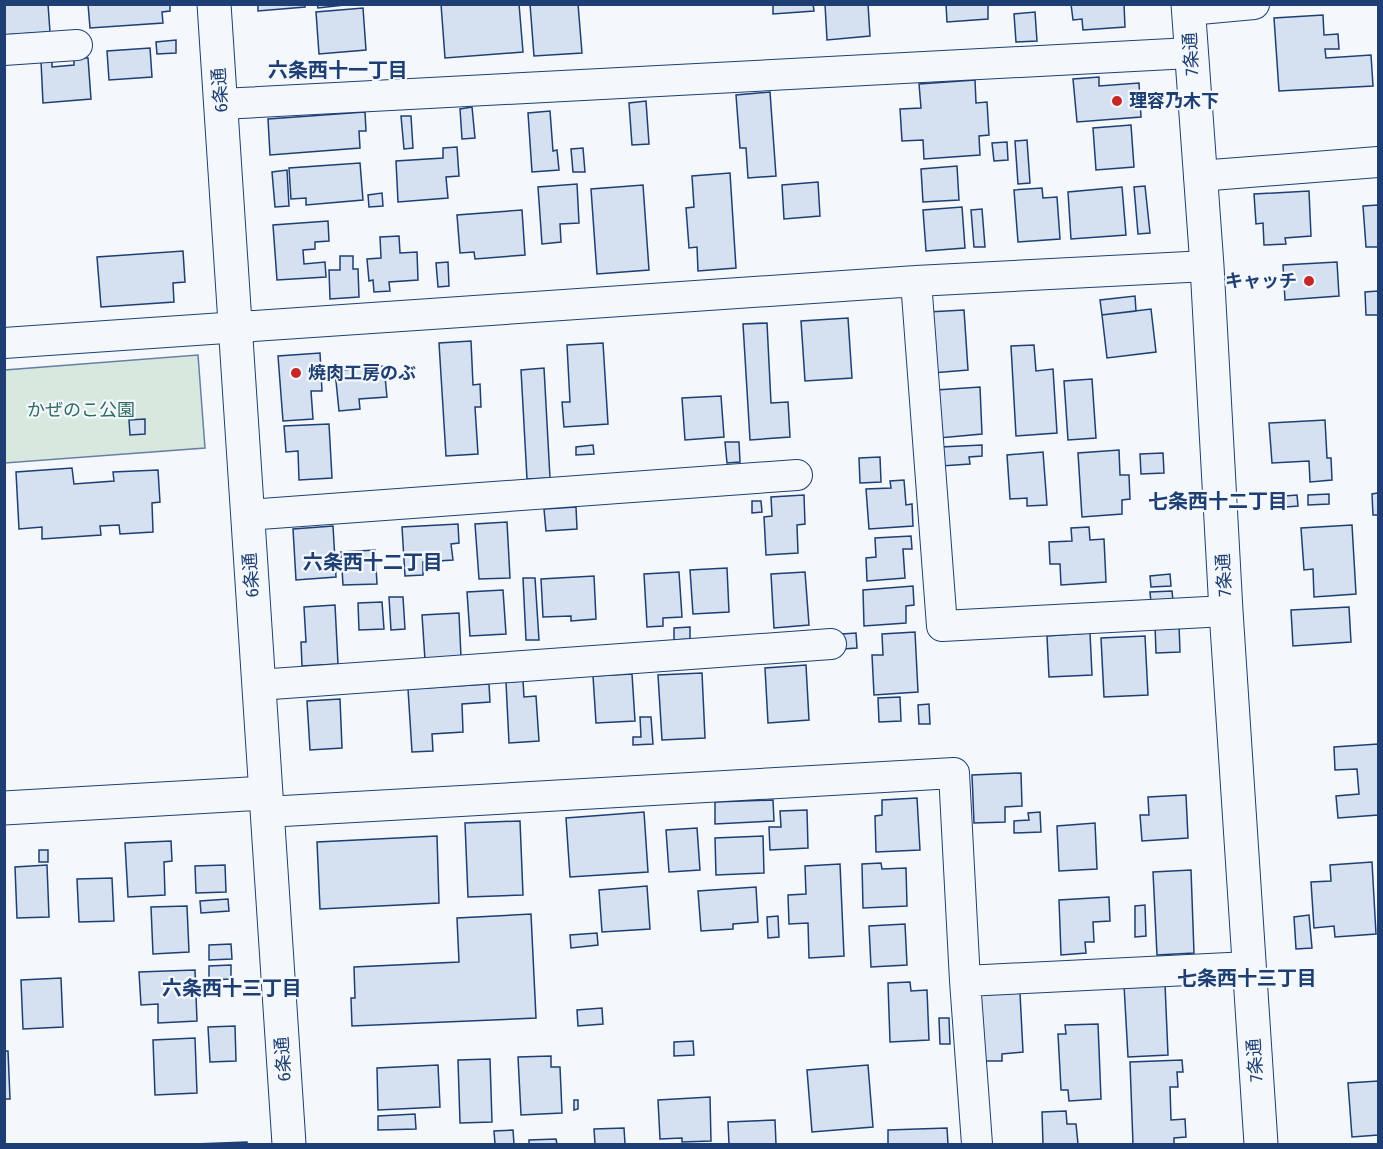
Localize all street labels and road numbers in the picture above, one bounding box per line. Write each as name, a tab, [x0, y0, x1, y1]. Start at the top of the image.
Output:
street label: 7条通	[1179, 32, 1203, 76]
street label: 6条通	[207, 67, 233, 113]
street label: 6条通	[238, 552, 264, 598]
street label: 7条通	[1212, 553, 1236, 597]
street label: 6条通	[270, 1036, 296, 1082]
street label: 7条通	[1243, 1038, 1267, 1082]

